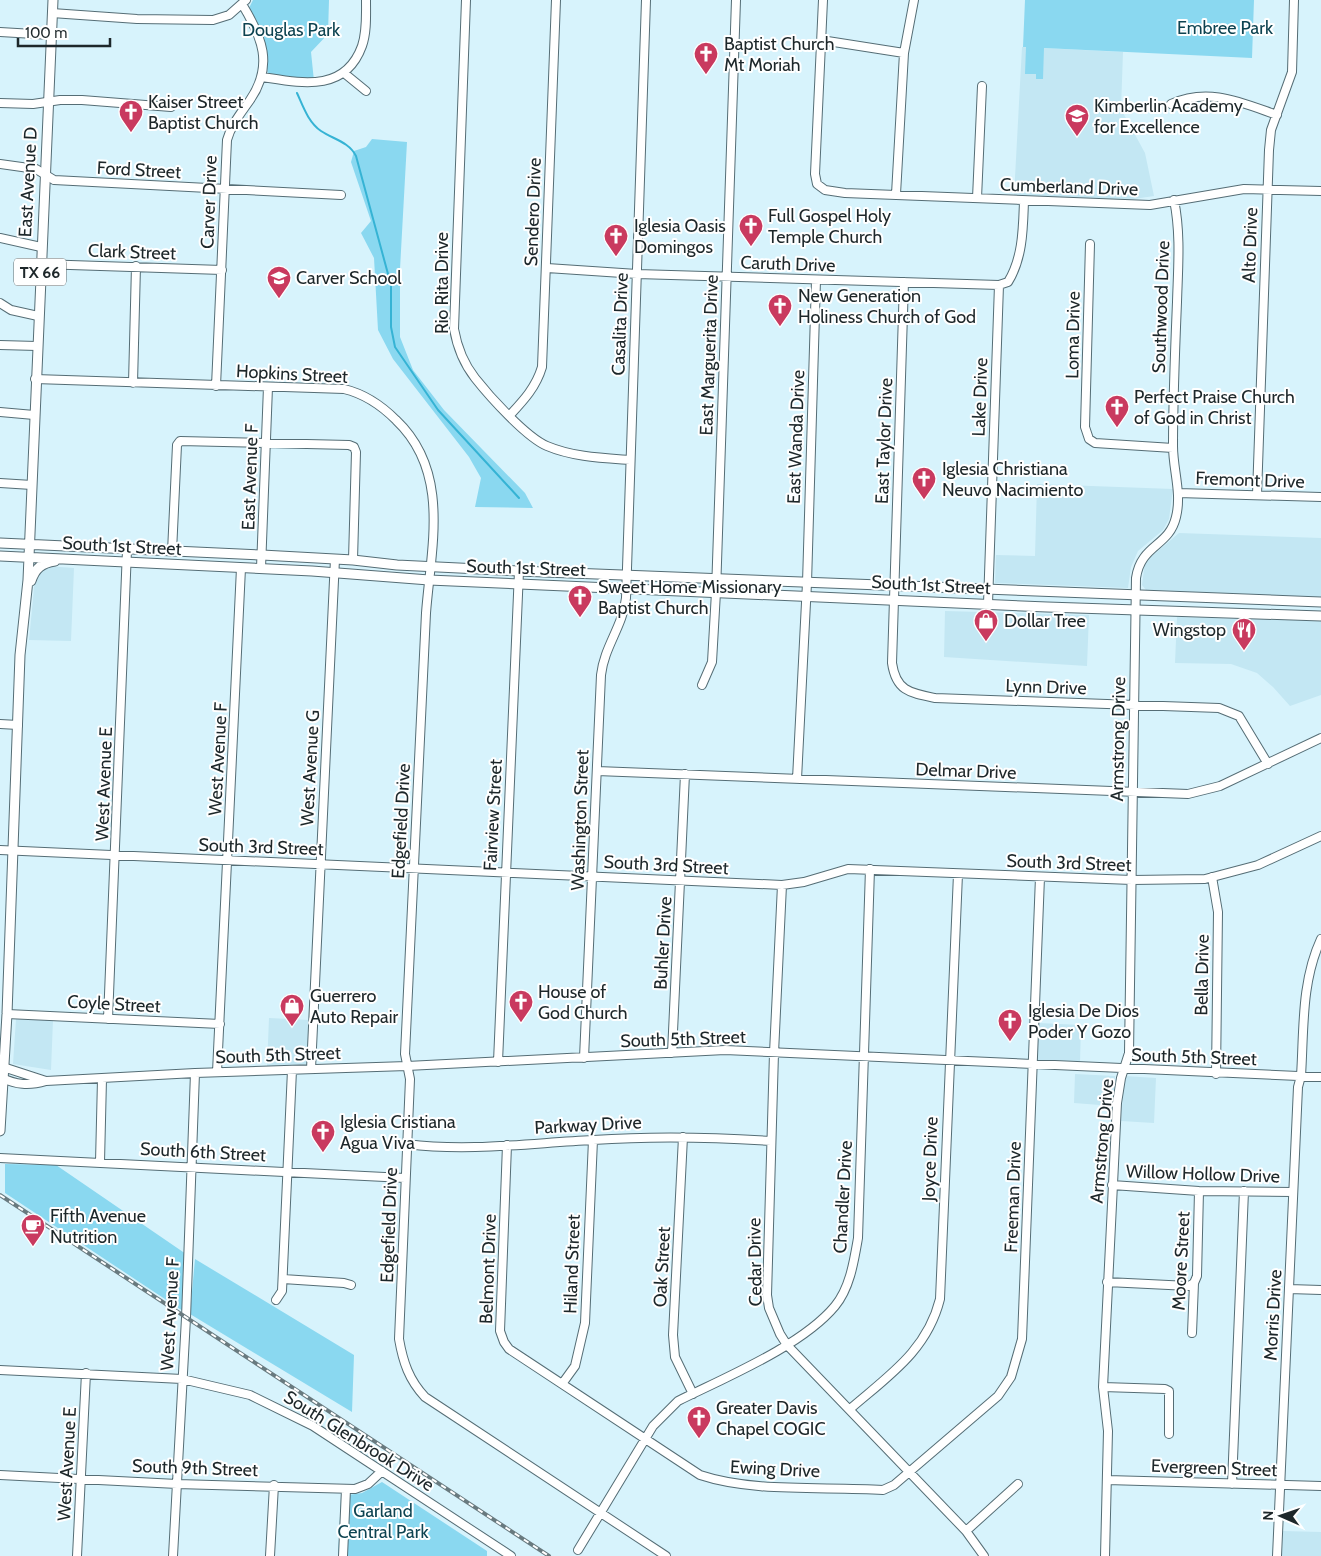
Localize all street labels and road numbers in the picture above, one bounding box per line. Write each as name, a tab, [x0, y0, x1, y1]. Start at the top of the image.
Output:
street label: East Avenue D	[14, 126, 42, 238]
street label: Carver Drive	[196, 155, 222, 249]
street label: Ford Street	[96, 157, 182, 183]
street label: Sendero Drive	[520, 157, 546, 267]
street label: Cumberland Drive	[1000, 174, 1138, 200]
street label: Alto Drive	[1238, 207, 1262, 283]
street label: Rio Rita Drive	[431, 232, 453, 334]
street label: Clark Street	[88, 239, 176, 265]
street label: Southwood Drive	[1148, 240, 1174, 374]
street label: Caruth Drive	[740, 251, 836, 277]
road number: TX 66	[14, 258, 66, 286]
street label: Casalita Drive	[607, 272, 633, 376]
street label: East Marguerita Drive	[695, 274, 723, 436]
street label: Loma Drive	[1061, 291, 1085, 379]
street label: Lake Drive	[968, 357, 992, 437]
street label: Hopkins Street	[235, 360, 349, 388]
street label: East Wanda Drive	[783, 370, 809, 504]
street label: East Taylor Drive	[871, 378, 897, 504]
street label: East Avenue F	[237, 423, 263, 531]
street label: Fremont Drive	[1195, 467, 1305, 493]
street label: South 1st Street	[62, 532, 182, 560]
street label: South 1st Street	[466, 555, 586, 581]
street label: South 1st Street	[871, 571, 991, 599]
street label: Lynn Drive	[1005, 675, 1087, 699]
street label: Armstrong Drive	[1106, 676, 1130, 802]
street label: West Avenue F	[204, 701, 232, 816]
street label: West Avenue G	[296, 709, 324, 827]
street label: West Avenue E	[91, 727, 117, 841]
street label: Washington Street	[567, 749, 593, 891]
street label: Delmar Drive	[915, 758, 1017, 784]
street label: Fairview Street	[479, 759, 507, 871]
street label: Edgefield Drive	[387, 763, 415, 879]
street label: South 3rd Street	[198, 834, 324, 860]
street label: South 3rd Street	[1006, 850, 1132, 876]
street label: South 3rd Street	[603, 851, 729, 879]
street label: Buhler Drive	[650, 896, 676, 990]
street label: Bella Drive	[1190, 934, 1214, 1016]
street label: Coyle Street	[67, 991, 161, 1017]
street label: South 5th Street	[620, 1026, 746, 1052]
street label: South 5th Street	[215, 1042, 341, 1068]
street label: South 5th Street	[1131, 1044, 1257, 1070]
street label: Armstrong Drive	[1086, 1078, 1118, 1204]
street label: Parkway Drive	[534, 1111, 642, 1139]
street label: Joyce Drive	[917, 1116, 942, 1203]
street label: South 6th Street	[139, 1138, 267, 1166]
street label: Chandler Drive	[829, 1140, 857, 1254]
street label: Freeman Drive	[1000, 1141, 1026, 1253]
street label: Willow Hollow Drive	[1126, 1160, 1280, 1188]
street label: Edgefield Drive	[376, 1167, 402, 1283]
street label: Moore Street	[1167, 1211, 1195, 1311]
street label: Belmont Drive	[475, 1213, 501, 1325]
street label: Hiland Street	[559, 1214, 585, 1314]
street label: Cedar Drive	[743, 1217, 767, 1307]
street label: Oak Street	[649, 1226, 675, 1308]
street label: West Avenue F	[156, 1256, 184, 1371]
street label: Morris Drive	[1260, 1269, 1286, 1361]
street label: South Glenbrook Drive	[280, 1386, 438, 1496]
street label: West Avenue E	[53, 1406, 81, 1522]
street label: South 9th Street	[132, 1455, 258, 1481]
street label: Evergreen Street	[1150, 1455, 1278, 1481]
street label: Ewing Drive	[729, 1456, 821, 1482]

